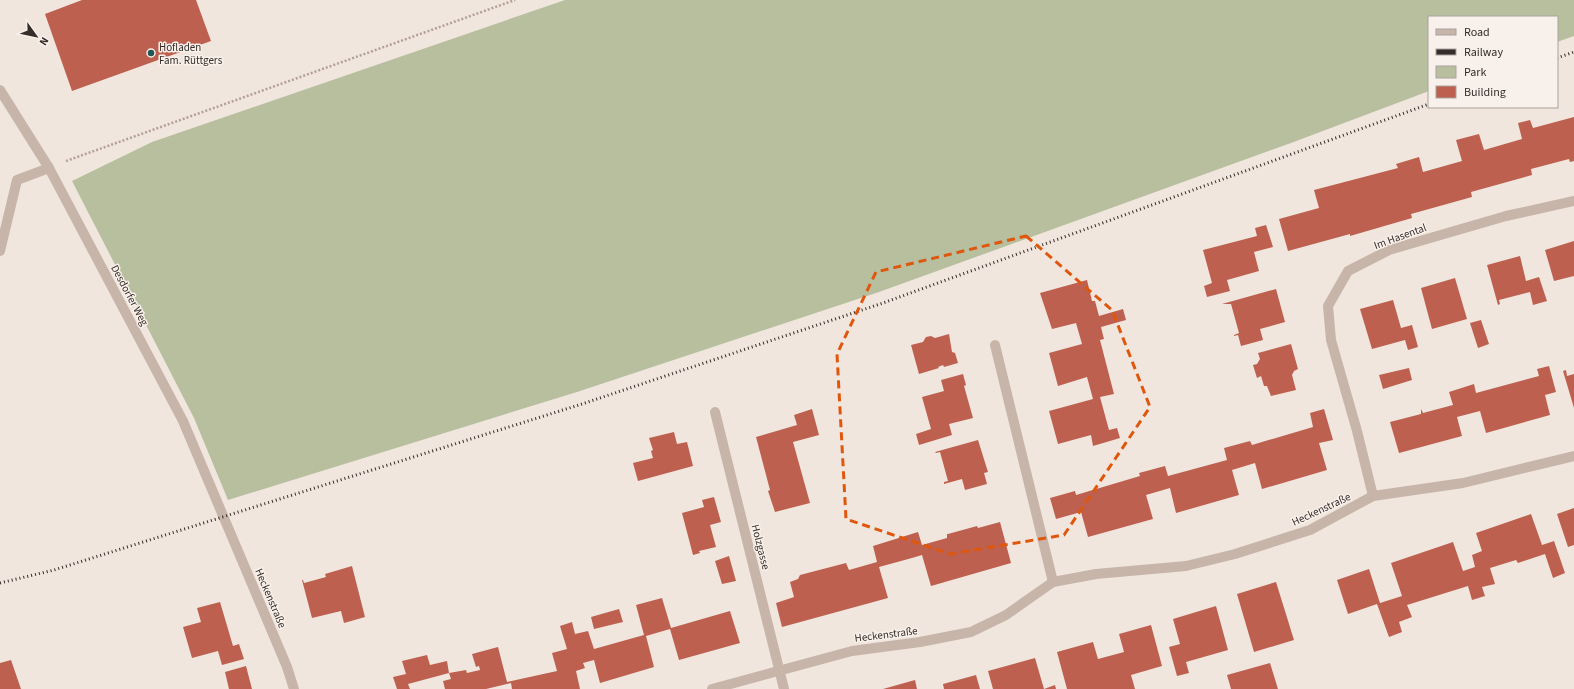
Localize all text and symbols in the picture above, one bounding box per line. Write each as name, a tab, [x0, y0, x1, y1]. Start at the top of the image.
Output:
north arrow	[16, 16, 56, 56]
legend	[1428, 16, 1558, 108]
text: Road	[1464, 24, 1490, 41]
text: N	[36, 34, 52, 48]
place label: Hofladen Fam. Rüttgers	[159, 40, 223, 68]
text: Railway	[1464, 44, 1503, 61]
marker: Hofladen Fam. Rüttgers	[146, 48, 156, 58]
text: Park	[1464, 64, 1486, 81]
text: Building	[1464, 84, 1506, 101]
street label: Im Hasental	[1372, 220, 1429, 253]
street label: Desdorfer Weg	[107, 262, 152, 329]
street label: Heckenstraße	[1289, 489, 1354, 530]
street label: Holzgasse	[748, 523, 774, 572]
street label: Heckenstraße	[251, 566, 290, 631]
street label: Heckenstraße	[854, 623, 919, 646]

